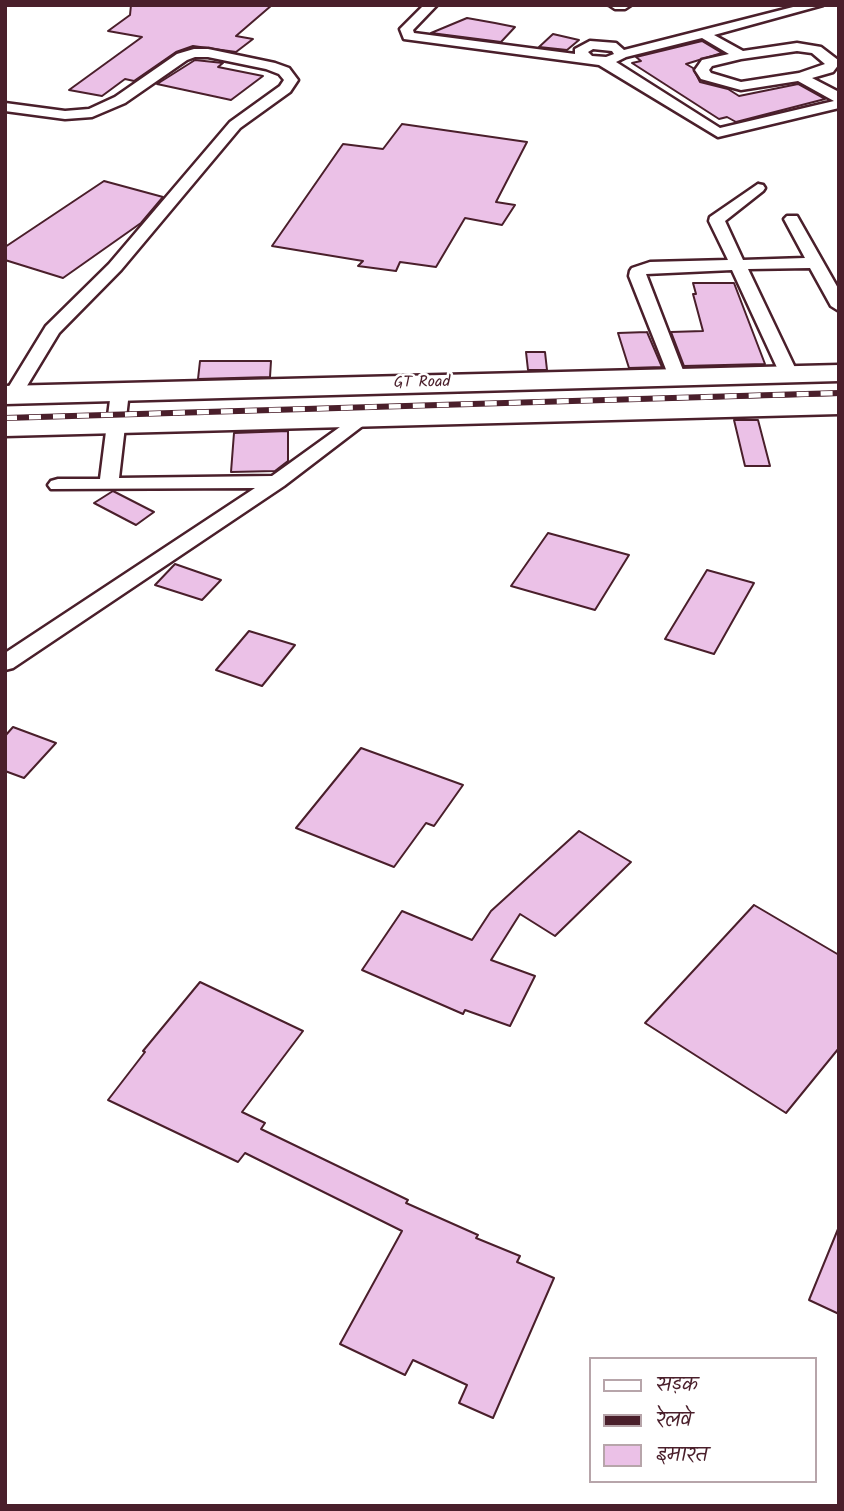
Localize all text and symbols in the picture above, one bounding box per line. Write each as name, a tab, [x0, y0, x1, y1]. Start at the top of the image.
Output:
street label: GT Road	[393, 374, 451, 394]
legend	[588, 1357, 816, 1483]
text: सड़क	[656, 1369, 698, 1402]
text: रेलवे	[656, 1404, 691, 1437]
text: इमारत	[656, 1439, 708, 1472]

